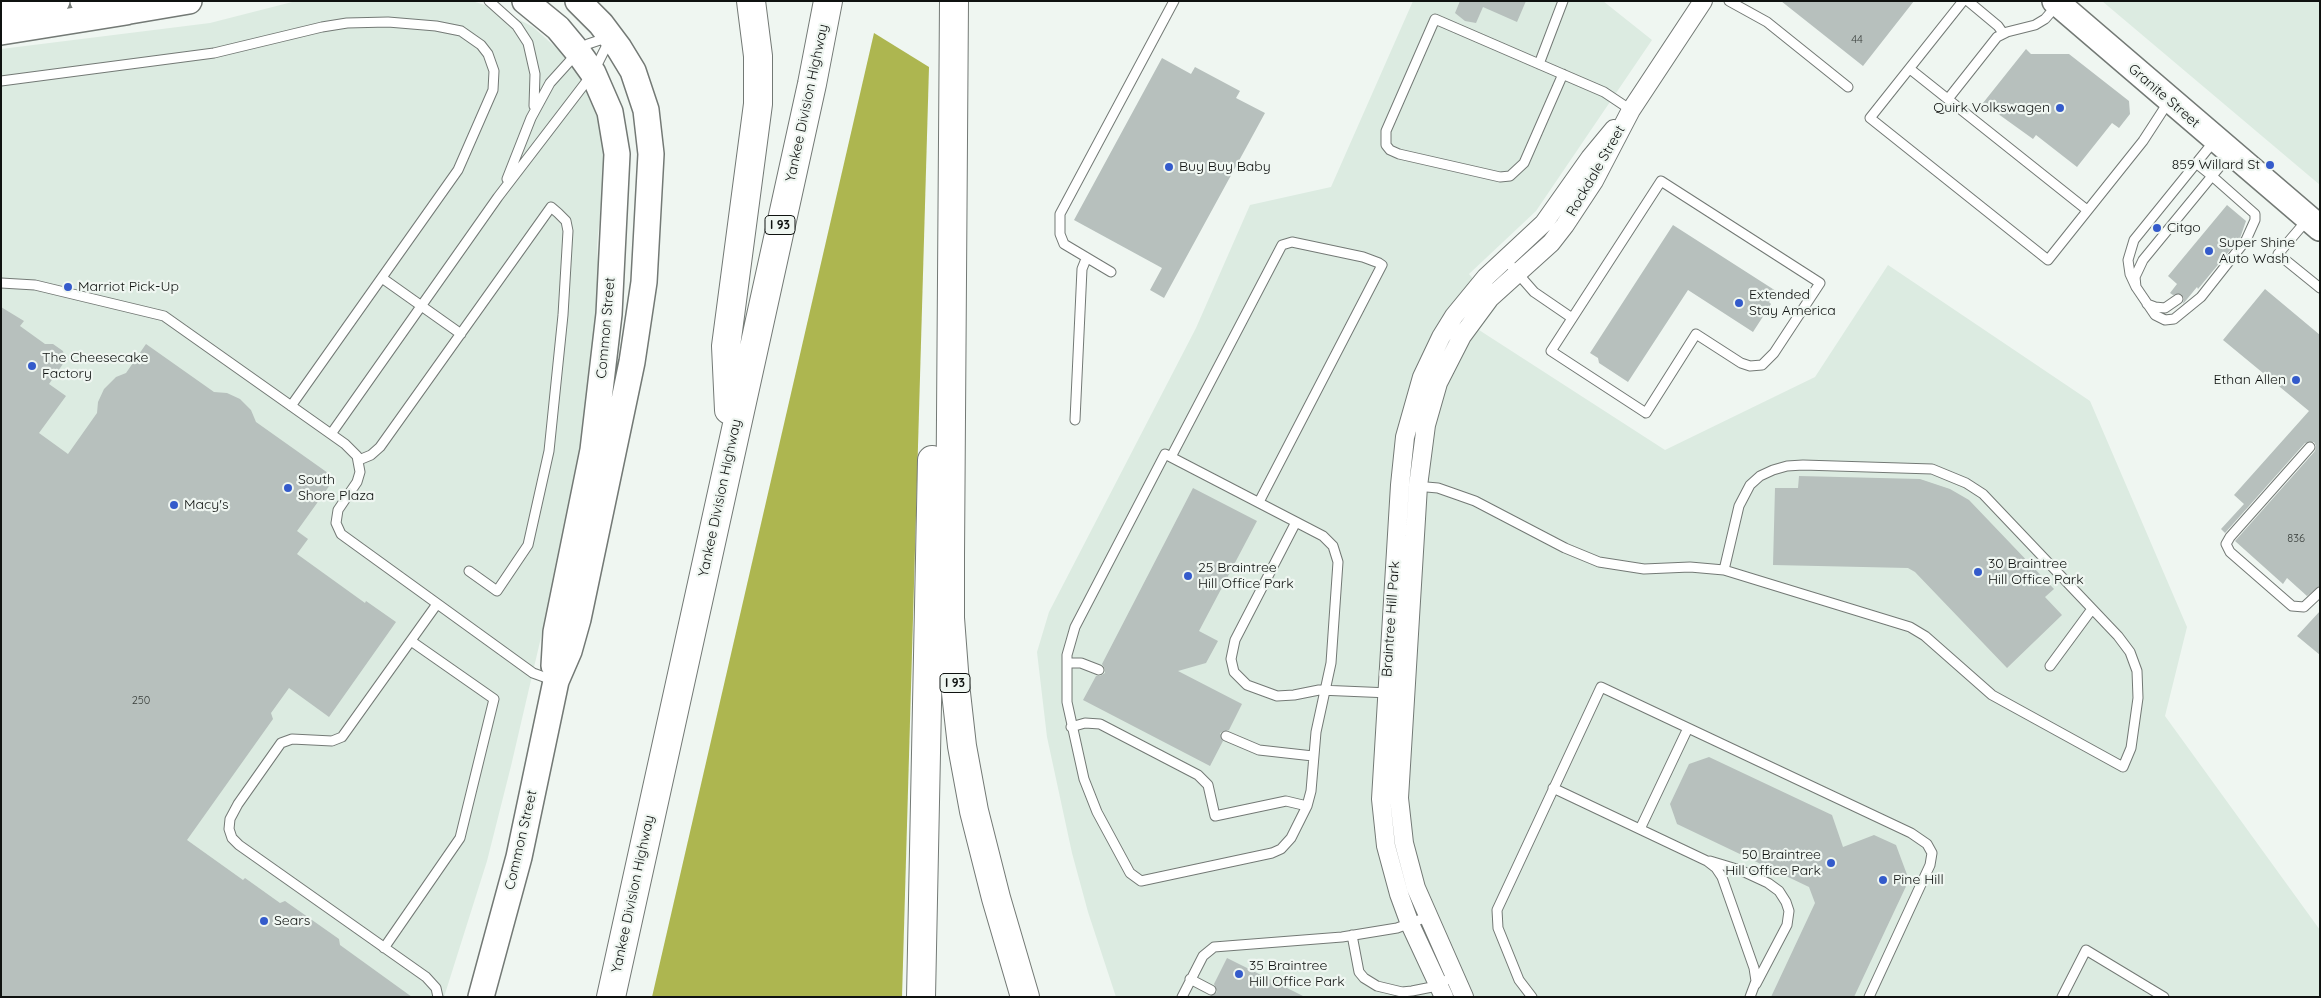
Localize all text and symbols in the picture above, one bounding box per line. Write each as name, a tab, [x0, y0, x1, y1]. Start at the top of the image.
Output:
street label: Yankee Division Highway	[782, 23, 832, 183]
house number: 44	[1851, 33, 1863, 47]
street label: Granite Street	[2125, 60, 2203, 132]
place label: Quirk Volkswagen	[1933, 100, 2050, 116]
marker: Quirk Volkswagen	[2054, 102, 2066, 114]
street label: Rockdale Street	[1563, 123, 1629, 219]
place label: 859 Willard St	[2172, 157, 2260, 173]
place label: Buy Buy Baby	[1179, 159, 1271, 175]
marker: 859 Willard St	[2264, 159, 2276, 171]
marker: Buy Buy Baby	[1163, 161, 1175, 173]
road number: I 93	[765, 216, 795, 234]
place label: Citgo	[2167, 220, 2201, 236]
marker: Citgo	[2151, 222, 2163, 234]
place label: Super Shine Auto Wash	[2219, 235, 2295, 268]
marker: Super Shine Auto Wash	[2203, 245, 2215, 257]
street label: Common Street	[593, 277, 619, 379]
place label: Marriot Pick-Up	[78, 279, 179, 295]
marker: Marriot Pick-Up	[62, 281, 74, 293]
place label: Extended Stay America	[1749, 287, 1836, 320]
marker: Extended Stay America	[1733, 297, 1745, 309]
place label: The Cheesecake Factory	[42, 350, 148, 382]
marker: The Cheesecake Factory	[26, 360, 38, 372]
place label: Ethan Allen	[2214, 372, 2286, 388]
marker: Ethan Allen	[2290, 374, 2302, 386]
street label: Yankee Division Highway	[695, 418, 745, 578]
place label: South Shore Plaza	[298, 472, 374, 504]
marker: South Shore Plaza	[282, 482, 294, 494]
place label: Macy's	[184, 497, 229, 513]
marker: Macy's	[168, 499, 180, 511]
house number: 836	[2287, 532, 2305, 546]
place label: 30 Braintree Hill Office Park	[1988, 556, 2084, 588]
place label: 25 Braintree Hill Office Park	[1198, 560, 1294, 592]
street label: Braintree Hill Park	[1379, 560, 1403, 678]
marker: 30 Braintree Hill Office Park	[1972, 566, 1984, 578]
marker: 25 Braintree Hill Office Park	[1182, 570, 1194, 582]
road number: I 93	[940, 674, 970, 692]
house number: 250	[132, 694, 150, 708]
street label: Common Street	[501, 789, 541, 891]
street label: Yankee Division Highway	[608, 814, 658, 974]
place label: 50 Braintree Hill Office Park	[1725, 847, 1821, 880]
marker: 50 Braintree Hill Office Park	[1825, 857, 1837, 869]
place label: Pine Hill	[1893, 872, 1944, 888]
marker: Pine Hill	[1877, 874, 1889, 886]
place label: Sears	[274, 913, 310, 929]
marker: Sears	[258, 915, 270, 927]
place label: 35 Braintree Hill Office Park	[1249, 958, 1345, 990]
marker: 35 Braintree Hill Office Park	[1233, 968, 1245, 980]

